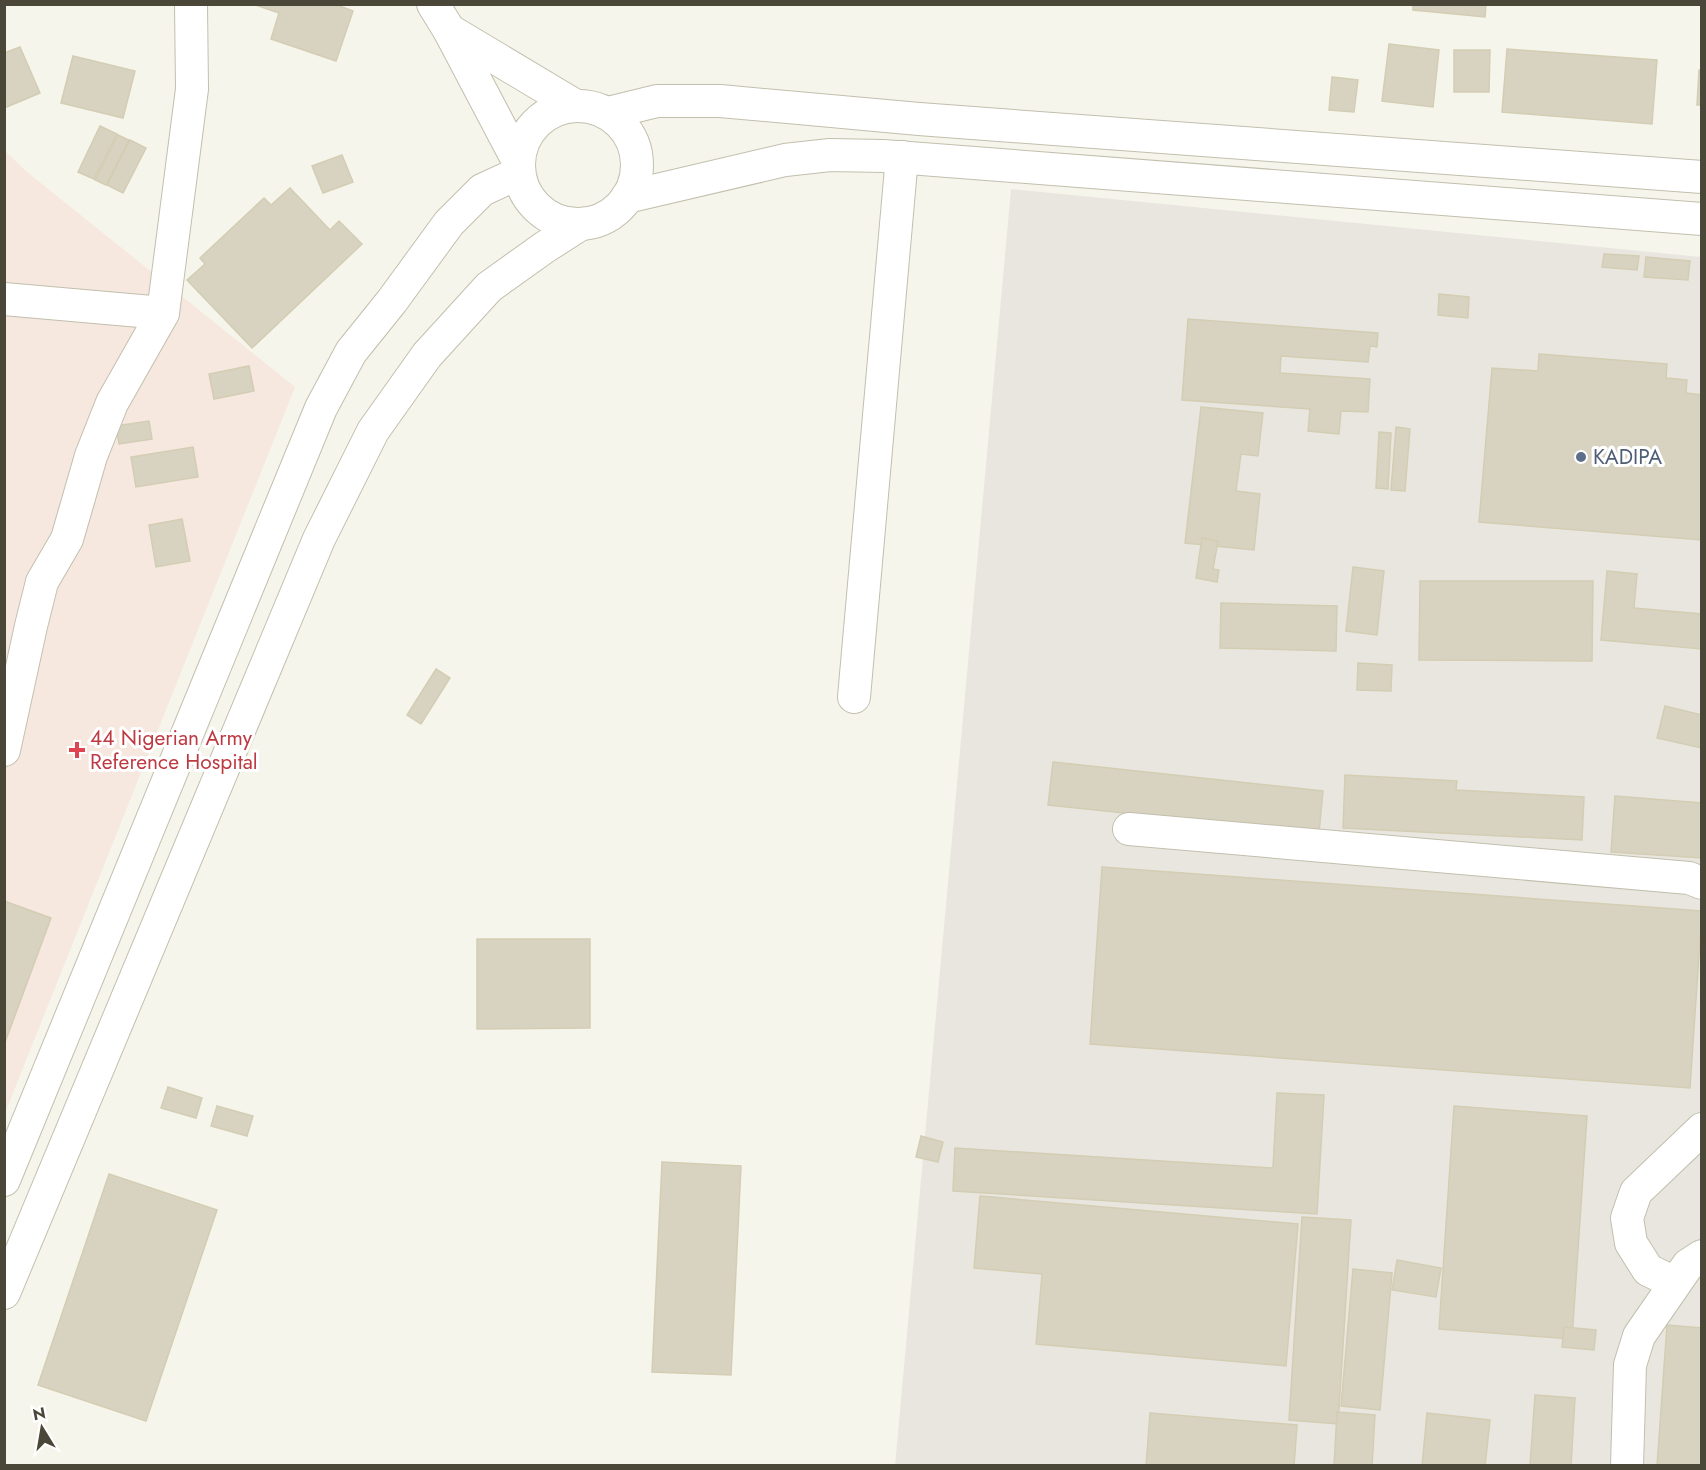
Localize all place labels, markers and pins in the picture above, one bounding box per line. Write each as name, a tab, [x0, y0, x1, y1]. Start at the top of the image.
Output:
place label: KADIPA	[1593, 442, 1662, 472]
marker: KADIPA	[1574, 450, 1588, 464]
place label: 44 Nigerian Army Reference Hospital	[90, 723, 258, 777]
marker: 44 Nigerian Army Reference Hospital	[68, 741, 86, 759]

